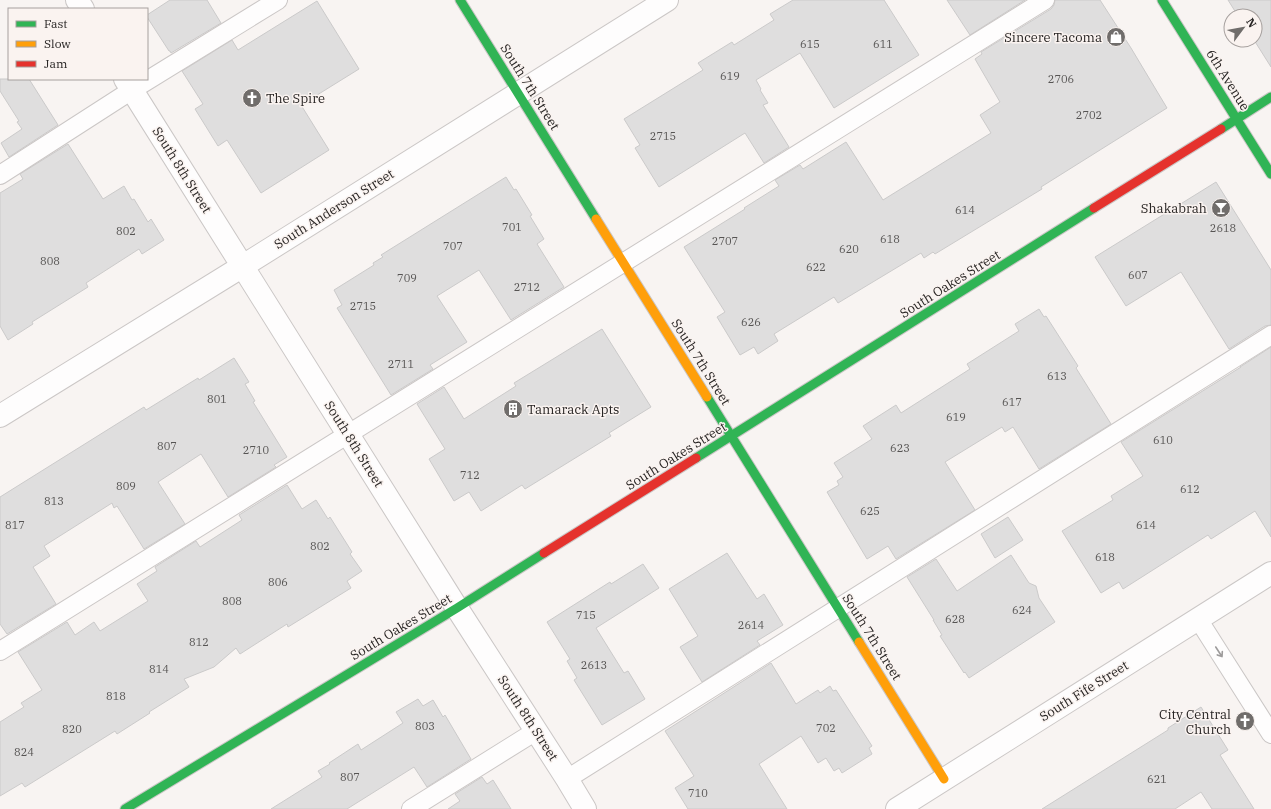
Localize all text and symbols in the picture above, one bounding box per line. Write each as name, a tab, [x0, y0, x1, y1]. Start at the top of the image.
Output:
legend	[8, 8, 148, 80]
north arrow	[1223, 8, 1263, 48]
text: N	[1243, 15, 1260, 30]
text: Fast	[44, 16, 68, 31]
shop icon: Sincere Tacoma	[1105, 26, 1127, 48]
place label: Sincere Tacoma	[1004, 29, 1102, 46]
text: Slow	[44, 36, 71, 51]
house number: 615	[800, 37, 820, 51]
house number: 611	[873, 37, 893, 51]
street label: South 7th Street	[497, 41, 564, 134]
street label: 6th Avenue	[1202, 46, 1254, 114]
text: Jam	[44, 56, 68, 71]
house number: 619	[720, 69, 740, 83]
house number: 2706	[1048, 72, 1074, 86]
church icon: The Spire	[241, 87, 263, 109]
place label: The Spire	[266, 90, 325, 107]
house number: 2702	[1076, 108, 1102, 122]
street label: South 8th Street	[149, 124, 216, 217]
house number: 2715	[650, 129, 676, 143]
street label: South Anderson Street	[271, 165, 397, 253]
bar icon: Shakabrah	[1210, 197, 1232, 219]
place label: Shakabrah	[1141, 200, 1207, 217]
house number: 614	[955, 203, 975, 217]
house number: 701	[502, 220, 522, 234]
house number: 2618	[1210, 221, 1236, 235]
house number: 802	[116, 224, 136, 238]
house number: 618	[880, 232, 900, 246]
house number: 2707	[712, 234, 738, 248]
house number: 707	[443, 239, 463, 253]
house number: 620	[839, 242, 859, 256]
street label: South Oakes Street	[897, 246, 1004, 322]
house number: 808	[40, 254, 60, 268]
house number: 622	[806, 260, 826, 274]
house number: 607	[1128, 268, 1148, 282]
house number: 709	[397, 271, 417, 285]
house number: 2712	[514, 280, 540, 294]
house number: 2715	[350, 299, 376, 313]
house number: 626	[741, 315, 761, 329]
street label: South 7th Street	[668, 316, 735, 409]
house number: 2711	[388, 357, 414, 371]
house number: 613	[1047, 369, 1067, 383]
house number: 801	[207, 392, 227, 406]
house number: 617	[1002, 395, 1022, 409]
street label: South 8th Street	[321, 398, 388, 491]
building icon: Tamarack Apts	[502, 398, 524, 420]
place label: Tamarack Apts	[527, 401, 619, 418]
house number: 619	[946, 410, 966, 424]
street label: South Oakes Street	[623, 418, 730, 494]
house number: 610	[1153, 433, 1173, 447]
house number: 807	[157, 439, 177, 453]
house number: 623	[890, 441, 910, 455]
house number: 2710	[243, 443, 270, 457]
house number: 712	[460, 468, 480, 482]
house number: 809	[116, 479, 136, 493]
house number: 612	[1180, 482, 1200, 496]
house number: 813	[44, 494, 64, 508]
house number: 625	[860, 504, 880, 518]
house number: 817	[5, 518, 25, 532]
house number: 614	[1136, 518, 1156, 532]
house number: 802	[310, 539, 330, 553]
house number: 618	[1095, 550, 1115, 564]
house number: 806	[268, 575, 288, 589]
street label: South Oakes Street	[347, 590, 455, 664]
street label: South 7th Street	[839, 591, 906, 684]
house number: 808	[222, 594, 242, 608]
house number: 624	[1012, 603, 1032, 617]
house number: 715	[576, 608, 596, 622]
house number: 628	[945, 612, 965, 626]
house number: 2614	[738, 618, 765, 632]
house number: 812	[189, 635, 209, 649]
one-way arrow	[1215, 646, 1223, 658]
street label: South Fife Street	[1036, 657, 1132, 725]
house number: 2613	[581, 658, 607, 672]
house number: 814	[149, 662, 169, 676]
street label: South 8th Street	[494, 672, 562, 764]
house number: 818	[106, 689, 126, 703]
place label: City Central Church	[1159, 706, 1231, 738]
church icon: City Central Church	[1234, 710, 1256, 732]
house number: 803	[415, 719, 435, 733]
house number: 702	[816, 721, 836, 735]
house number: 820	[62, 722, 82, 736]
house number: 824	[14, 745, 34, 759]
house number: 807	[340, 770, 360, 784]
house number: 621	[1147, 772, 1167, 786]
house number: 710	[688, 786, 708, 800]

